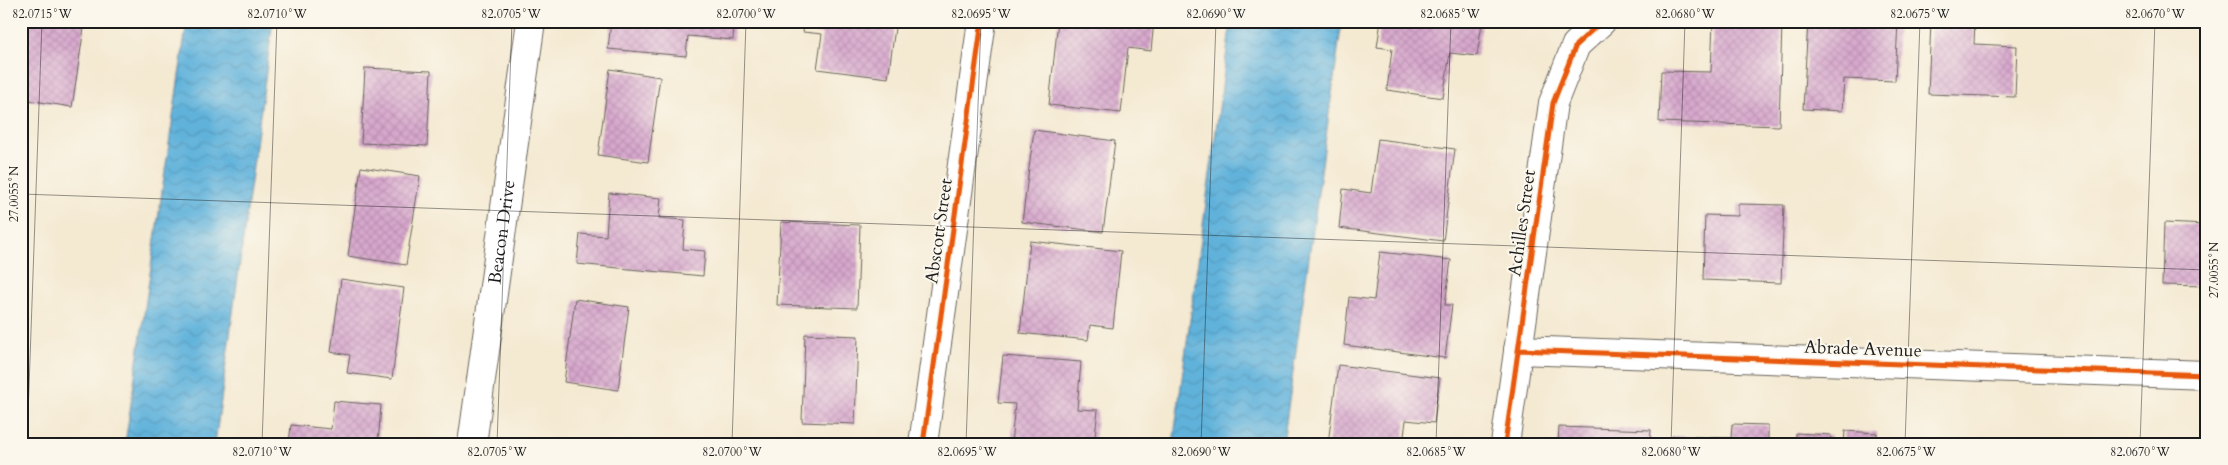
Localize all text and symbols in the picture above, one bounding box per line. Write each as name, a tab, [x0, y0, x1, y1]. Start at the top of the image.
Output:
text: 82.0715°W	[12, 6, 72, 22]
text: 82.0710°W	[247, 6, 307, 22]
text: 82.0705°W	[481, 6, 541, 22]
text: 82.0700°W	[716, 6, 776, 22]
text: 82.0695°W	[951, 6, 1011, 22]
text: 82.0690°W	[1186, 6, 1246, 22]
text: 82.0685°W	[1420, 6, 1480, 22]
text: 82.0680°W	[1655, 6, 1715, 22]
text: 82.0675°W	[1890, 6, 1950, 22]
text: 82.0670°W	[2125, 6, 2185, 22]
text: 27.0055°N	[6, 165, 22, 222]
street label: Achilles Street	[1502, 168, 1542, 278]
street label: Abscott Street	[919, 176, 959, 285]
street label: Beacon Drive	[482, 178, 521, 286]
text: 27.0055°N	[2206, 241, 2222, 298]
street label: Abrade Avenue	[1804, 334, 1922, 364]
text: 82.0710°W	[232, 444, 292, 460]
text: 82.0705°W	[467, 444, 527, 460]
text: 82.0700°W	[702, 444, 762, 460]
text: 82.0695°W	[937, 444, 997, 460]
text: 82.0690°W	[1171, 444, 1231, 460]
text: 82.0685°W	[1406, 444, 1466, 460]
text: 82.0680°W	[1641, 444, 1701, 460]
text: 82.0675°W	[1876, 444, 1936, 460]
text: 82.0670°W	[2110, 444, 2170, 460]

